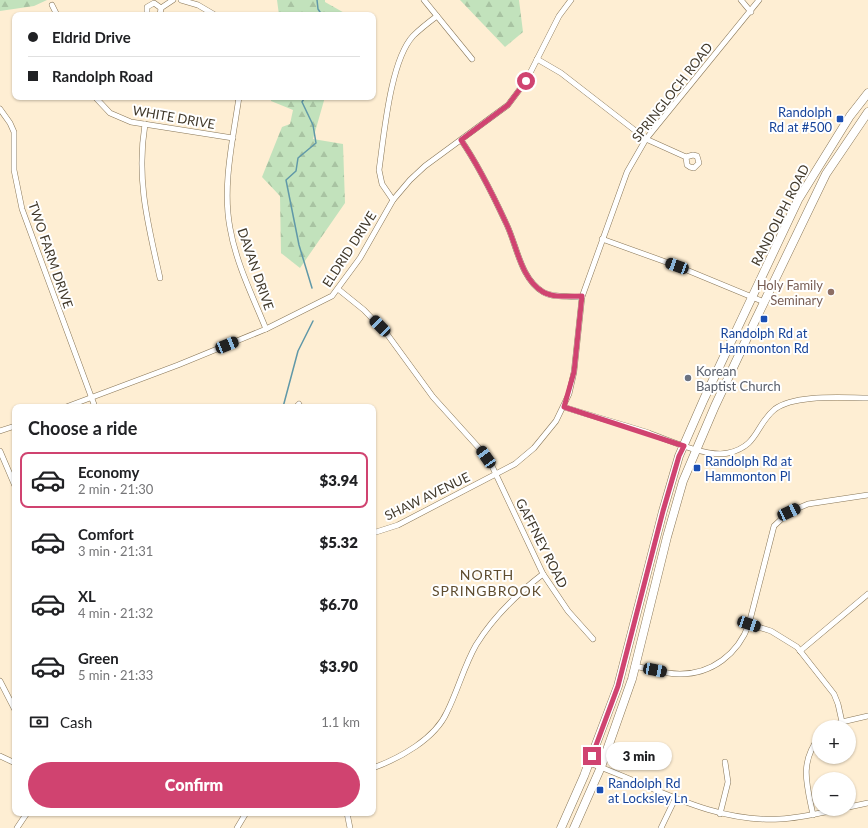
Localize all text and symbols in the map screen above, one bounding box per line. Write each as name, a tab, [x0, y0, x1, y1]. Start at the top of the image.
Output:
text: Eldrid Drive	[52, 28, 131, 46]
street label: SPRINGLOCH ROAD	[628, 39, 716, 145]
text: Randolph Road	[52, 67, 153, 85]
route start	[517, 72, 535, 90]
street label: WHITE DRIVE	[131, 102, 217, 132]
place label: Randolph Rd at #500	[769, 104, 832, 135]
marker: Randolph Rd at #500	[835, 114, 845, 124]
street label: RANDOLPH ROAD	[747, 161, 813, 268]
street label: TWO FARM DRIVE	[25, 200, 77, 310]
street label: ELDRID DRIVE	[319, 208, 379, 290]
street label: DAVAN DRIVE	[234, 226, 278, 312]
car	[664, 256, 690, 276]
place label: Holy Family Seminary	[757, 277, 823, 308]
marker: Holy Family Seminary	[826, 287, 836, 297]
car	[367, 313, 393, 339]
marker: Randolph Rd at Hammonton Rd	[759, 314, 769, 324]
place label: Randolph Rd at Hammonton Rd	[719, 325, 809, 356]
car	[214, 335, 240, 355]
place label: Korean Baptist Church	[696, 363, 781, 394]
marker: Korean Baptist Church	[683, 373, 693, 383]
text: Choose a ride	[28, 417, 137, 439]
car	[474, 444, 498, 470]
place label: Randolph Rd at Hammonton Pl	[705, 453, 792, 484]
icon: car	[30, 462, 66, 498]
text: Economy	[78, 463, 139, 481]
marker: Randolph Rd at Hammonton Pl	[692, 463, 702, 473]
street label: SHAW AVENUE	[382, 468, 472, 524]
text: $3.94	[320, 471, 358, 489]
text: 2 min · 21:30	[78, 481, 153, 497]
street label: GAFFNEY ROAD	[513, 496, 571, 590]
car	[776, 501, 802, 523]
icon: car	[30, 524, 66, 560]
text: Comfort	[78, 525, 134, 543]
text: $5.32	[320, 533, 358, 551]
text: 3 min · 21:31	[78, 543, 153, 559]
district label: NORTH SPRINGBROOK	[432, 566, 542, 599]
icon: car	[30, 586, 66, 622]
text: XL	[78, 587, 96, 605]
text: $6.70	[320, 595, 358, 613]
text: 4 min · 21:32	[78, 605, 153, 621]
car	[736, 615, 762, 633]
icon: car	[30, 648, 66, 684]
text: Green	[78, 649, 119, 667]
text: $3.90	[320, 657, 358, 675]
car	[642, 662, 668, 678]
text: 5 min · 21:33	[78, 667, 153, 683]
icon: cash	[28, 711, 50, 733]
text: Cash	[60, 713, 92, 731]
text: 1.1 km	[321, 714, 360, 730]
map controls	[812, 720, 856, 816]
button: +	[812, 720, 856, 764]
callout: 3 min	[606, 742, 672, 770]
route end	[583, 747, 601, 765]
text: 3 min	[623, 748, 655, 764]
button: Confirm	[28, 762, 360, 808]
button: −	[812, 772, 856, 816]
place label: Randolph Rd at Locksley Ln	[608, 775, 688, 806]
marker: Randolph Rd at Locksley Ln	[595, 785, 605, 795]

